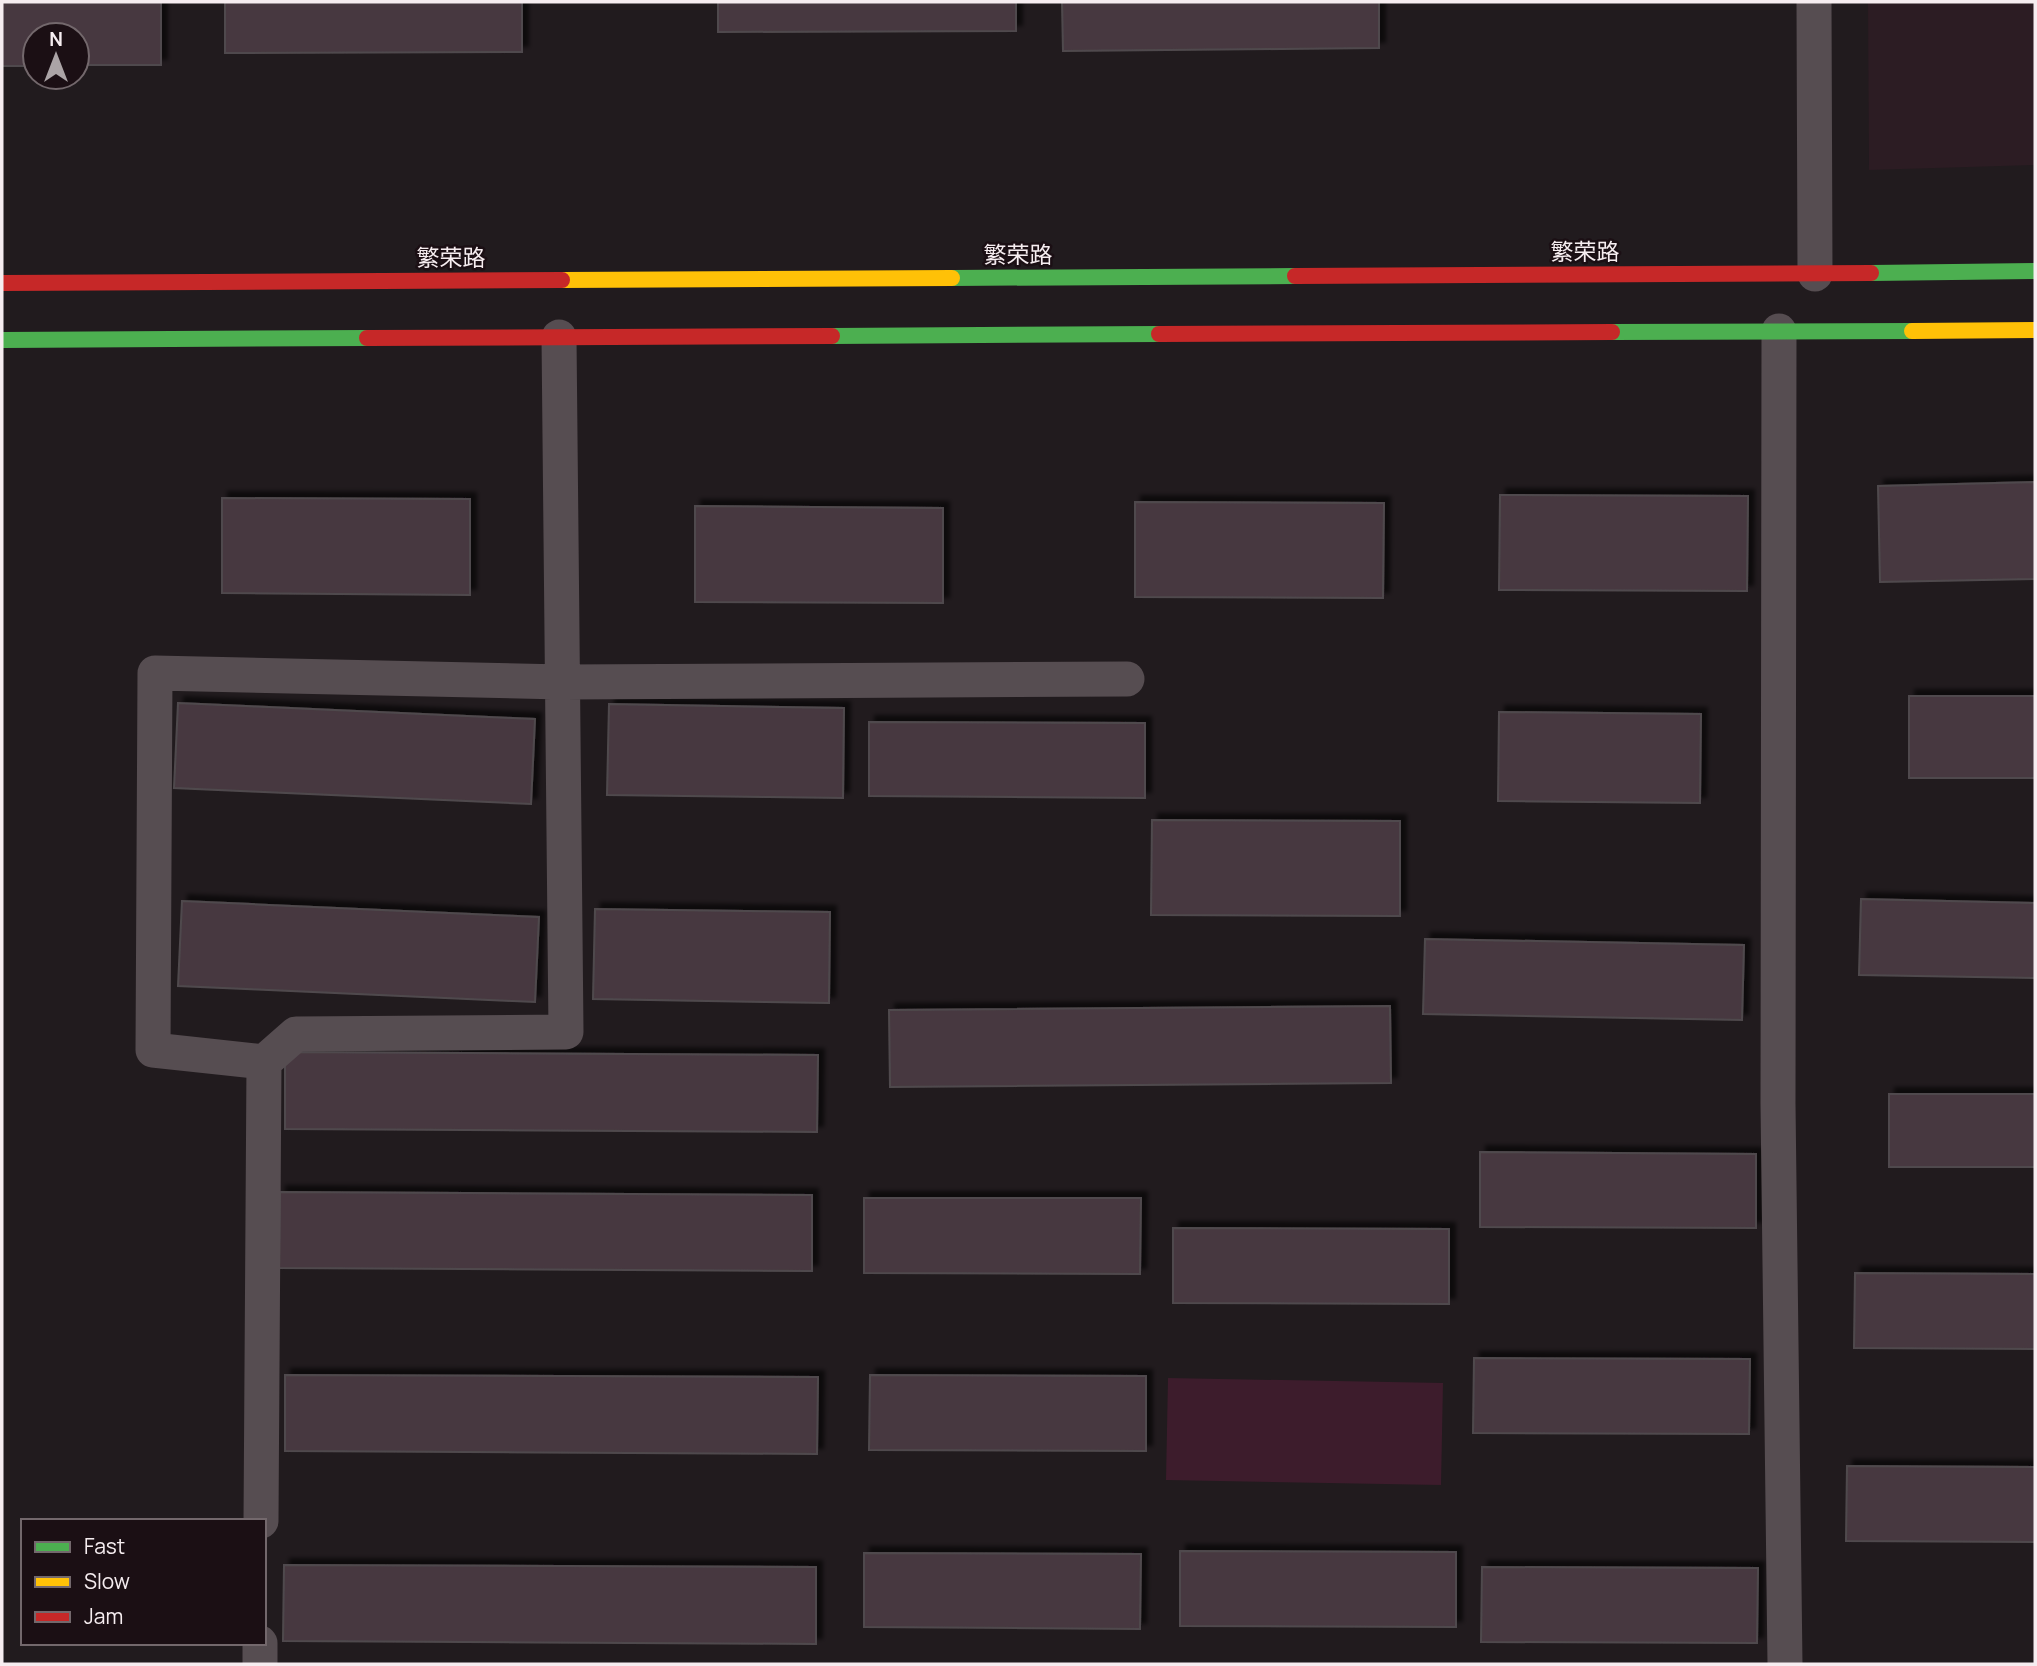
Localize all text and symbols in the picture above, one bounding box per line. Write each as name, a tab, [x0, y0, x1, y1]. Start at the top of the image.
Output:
north arrow	[21, 21, 91, 91]
text: N	[49, 26, 63, 52]
street label: 繁荣路	[1551, 235, 1620, 267]
street label: 繁荣路	[984, 238, 1053, 270]
street label: 繁荣路	[417, 241, 486, 273]
legend	[21, 1519, 266, 1645]
text: Fast	[84, 1532, 125, 1560]
text: Slow	[84, 1567, 130, 1595]
text: Jam	[84, 1602, 123, 1630]

